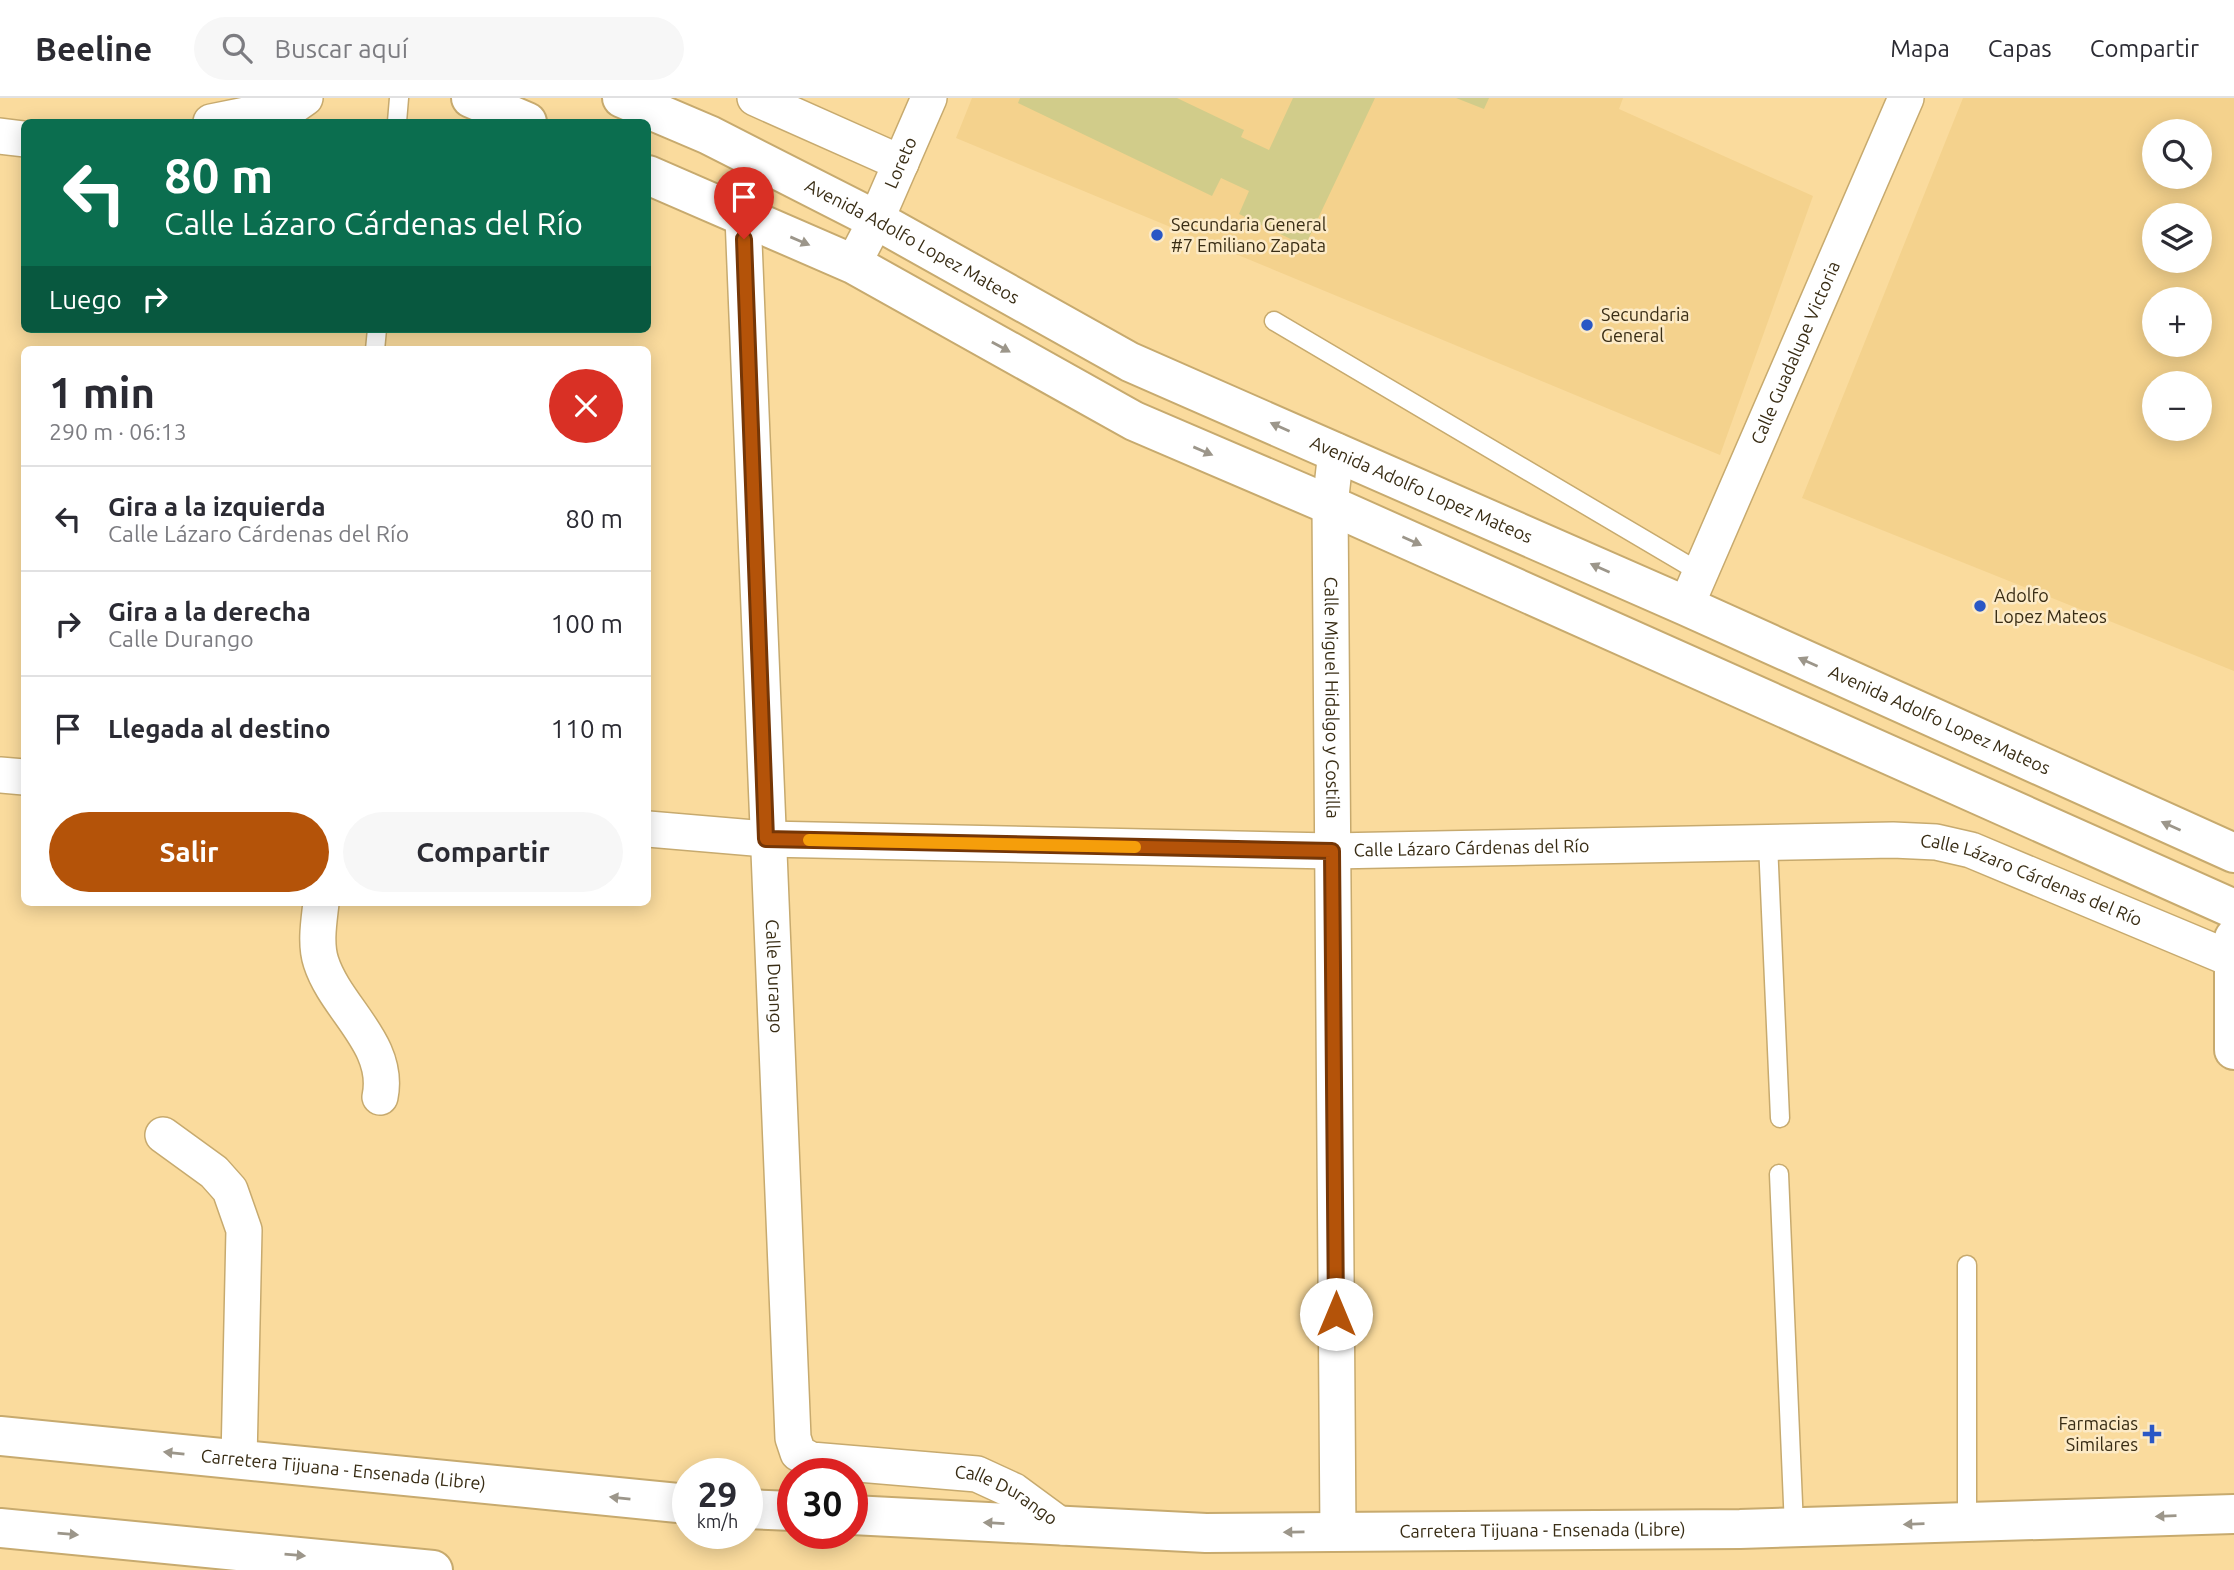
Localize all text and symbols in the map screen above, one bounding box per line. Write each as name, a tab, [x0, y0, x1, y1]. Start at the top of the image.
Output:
search box	[194, 17, 684, 80]
icon: search	[218, 29, 256, 67]
text: Beeline	[35, 30, 152, 67]
text: Buscar aquí	[274, 34, 408, 63]
text: Mapa	[1890, 35, 1950, 62]
text: Capas	[1988, 35, 2052, 62]
text: Compartir	[2090, 35, 2199, 62]
map controls	[2142, 119, 2212, 441]
button: search	[2142, 119, 2212, 189]
street label: Loreto	[880, 134, 920, 191]
icon: left	[49, 147, 140, 238]
text: 80 m	[164, 147, 273, 202]
pin	[714, 167, 774, 239]
street label: Avenida Adolfo Lopez Mateos	[802, 175, 1023, 307]
icon: arrive	[725, 178, 763, 216]
button: layers	[2142, 203, 2212, 273]
text: Calle Lázaro Cárdenas del Río	[164, 205, 583, 241]
place label: Secundaria General #7 Emiliano Zapata	[1171, 214, 1327, 255]
marker: Secundaria General #7 Emiliano Zapata	[1149, 227, 1165, 243]
one-way arrow	[790, 235, 810, 247]
street label: Calle Guadalupe Victoria	[1746, 258, 1843, 447]
icon: right	[136, 280, 174, 318]
text: Luego	[49, 285, 122, 314]
button: +	[2142, 287, 2212, 357]
place label: Secundaria General	[1601, 304, 1690, 345]
marker: Secundaria General	[1579, 317, 1595, 333]
one-way arrow	[992, 341, 1011, 353]
text: 1 min	[49, 369, 155, 416]
button: close	[549, 369, 623, 443]
button: −	[2142, 371, 2212, 441]
text: 290 m · 06:13	[49, 419, 187, 444]
one-way arrow	[1270, 421, 1290, 433]
street label: Avenida Adolfo Lopez Mateos	[1308, 431, 1536, 546]
one-way arrow	[1193, 445, 1213, 457]
text: Gira a la izquierda	[108, 492, 326, 521]
icon: left	[49, 500, 87, 538]
text: 80 m	[565, 504, 623, 533]
text: Calle Lázaro Cárdenas del Río	[108, 521, 409, 546]
one-way arrow	[1402, 535, 1422, 547]
one-way arrow	[1590, 562, 1610, 574]
street label: Calle Miguel Hidalgo y Costilla	[1322, 577, 1343, 819]
place label: Adolfo Lopez Mateos	[1994, 585, 2107, 626]
text: Gira a la derecha	[108, 597, 311, 626]
marker: Adolfo Lopez Mateos	[1972, 598, 1988, 614]
icon: right	[49, 605, 87, 643]
text: 100 m	[551, 609, 623, 638]
text: Calle Durango	[108, 626, 254, 651]
one-way arrow	[1798, 656, 1818, 668]
street label: Avenida Adolfo Lopez Mateos	[1826, 661, 2054, 778]
icon: arrive	[49, 710, 87, 748]
text: Llegada al destino	[108, 714, 331, 743]
text: 110 m	[551, 714, 623, 743]
button: Salir	[49, 812, 329, 892]
button: Compartir	[343, 812, 623, 892]
one-way arrow	[2161, 820, 2181, 832]
street label: Calle Lázaro Cárdenas del Río	[1920, 830, 2145, 929]
street label: Calle Lázaro Cárdenas del Río	[1353, 835, 1589, 860]
street label: Calle Durango	[763, 919, 787, 1034]
position arrow	[1299, 1277, 1373, 1351]
place label: Farmacias Similares	[2059, 1413, 2138, 1454]
marker: Farmacias Similares	[2144, 1426, 2160, 1442]
street label: Carretera Tijuana - Ensenada (Libre)	[200, 1445, 487, 1494]
one-way arrow	[163, 1448, 185, 1459]
speed limit sign: 30	[777, 1458, 868, 1549]
street label: Calle Durango	[954, 1461, 1062, 1529]
text: 29	[698, 1474, 737, 1514]
one-way arrow	[609, 1492, 631, 1503]
text: km/h	[697, 1511, 738, 1531]
one-way arrow	[2155, 1511, 2177, 1522]
one-way arrow	[982, 1518, 1004, 1529]
street label: Carretera Tijuana - Ensenada (Libre)	[1399, 1518, 1686, 1541]
one-way arrow	[1903, 1518, 1925, 1529]
one-way arrow	[1283, 1526, 1305, 1538]
one-way arrow	[57, 1529, 79, 1540]
one-way arrow	[284, 1550, 306, 1561]

